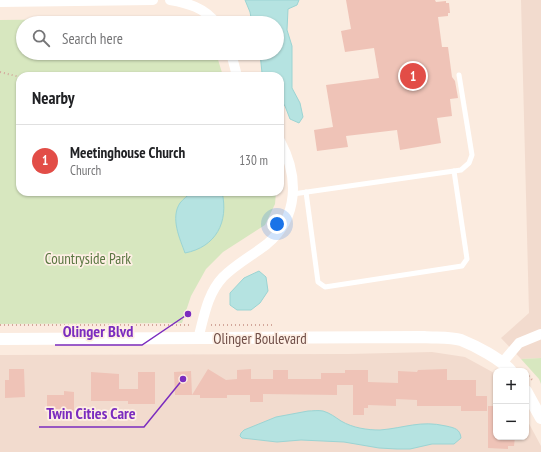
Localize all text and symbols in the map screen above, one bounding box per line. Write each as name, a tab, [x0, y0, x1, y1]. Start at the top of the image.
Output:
search box	[16, 16, 284, 60]
icon: search	[30, 27, 52, 49]
text: Search here	[62, 29, 123, 48]
pin: 1	[400, 61, 426, 91]
text: Nearby	[32, 87, 75, 109]
text: Meetinghouse Church	[70, 143, 185, 162]
text: 1	[42, 152, 48, 169]
text: 130 m	[239, 152, 268, 169]
text: Church	[70, 162, 101, 179]
your location	[267, 214, 287, 234]
park label: Countryside Park	[45, 249, 131, 268]
callout: Olinger Blvd	[55, 317, 142, 345]
text: Olinger Blvd	[63, 321, 133, 341]
street label: Olinger Boulevard	[213, 329, 307, 348]
map controls	[493, 368, 529, 440]
button: +	[493, 368, 529, 404]
callout: Twin Cities Care	[39, 399, 144, 427]
text: Twin Cities Care	[46, 403, 136, 423]
button: −	[493, 404, 529, 440]

